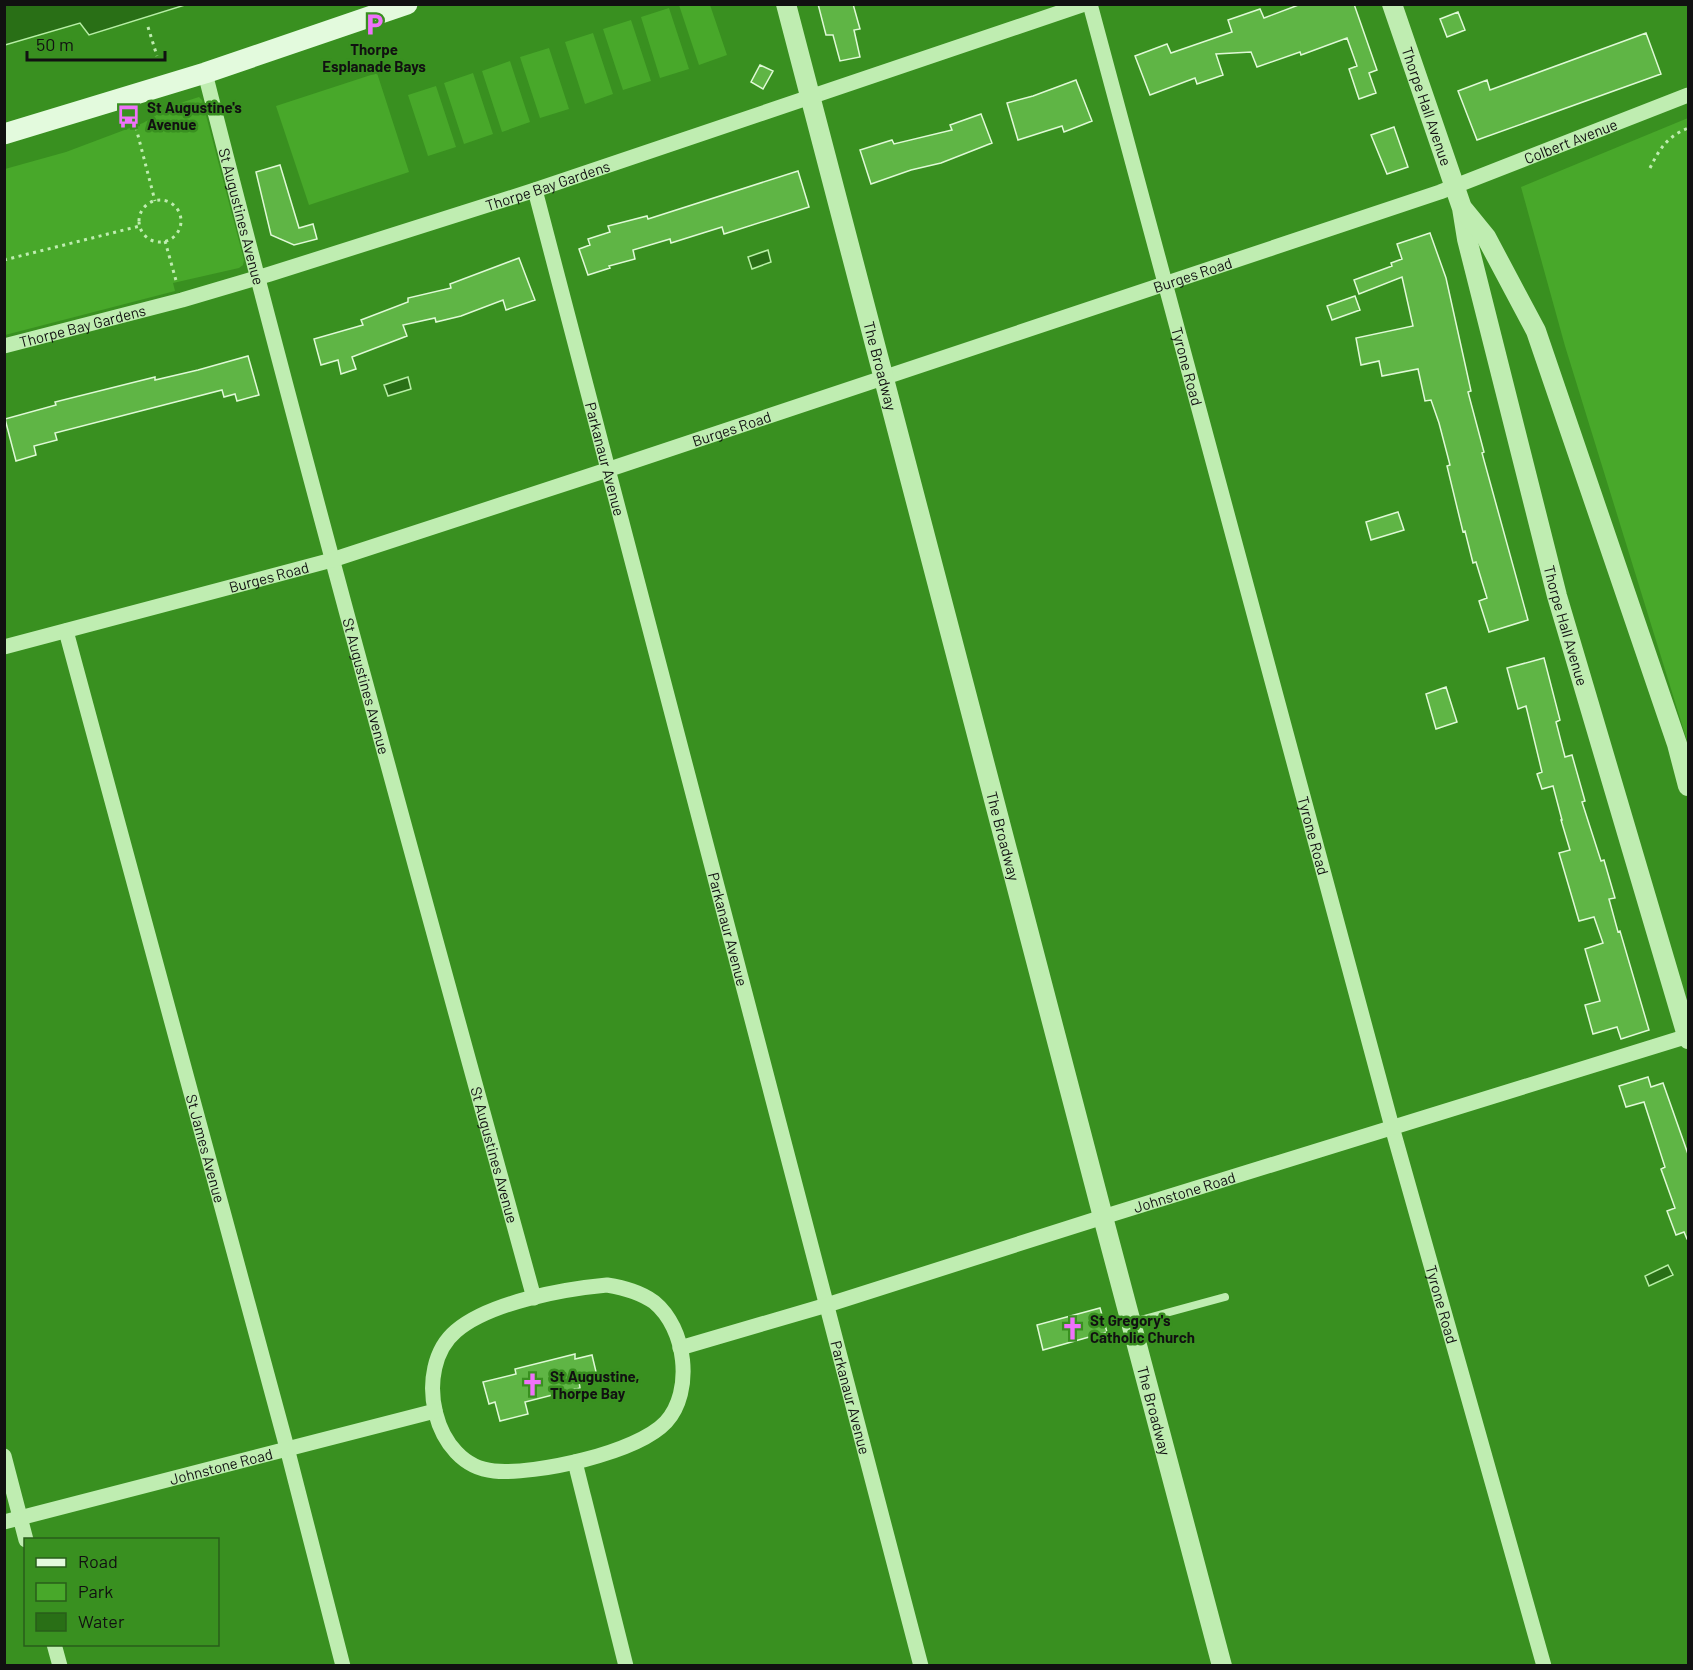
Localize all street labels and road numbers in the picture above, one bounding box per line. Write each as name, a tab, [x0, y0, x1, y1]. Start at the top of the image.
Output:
street label: Thorpe Hall Avenue	[1398, 44, 1456, 168]
street label: Colbert Avenue	[1521, 115, 1620, 167]
street label: St Augustines Avenue	[215, 146, 268, 287]
street label: Thorpe Bay Gardens	[483, 156, 612, 214]
street label: Burges Road	[1151, 253, 1234, 296]
street label: Thorpe Bay Gardens	[17, 301, 148, 351]
street label: The Broadway	[860, 319, 901, 412]
street label: Tyrone Road	[1168, 325, 1207, 407]
street label: Parkanaur Avenue	[582, 400, 629, 518]
street label: Burges Road	[690, 407, 773, 450]
street label: Burges Road	[227, 558, 311, 596]
street label: Thorpe Hall Avenue	[1541, 563, 1592, 688]
street label: St Augustines Avenue	[339, 616, 394, 756]
street label: The Broadway	[983, 789, 1024, 883]
street label: Tyrone Road	[1294, 794, 1333, 877]
street label: Parkanaur Avenue	[705, 870, 752, 988]
street label: St Augustines Avenue	[467, 1085, 522, 1225]
street label: St James Avenue	[183, 1092, 229, 1205]
street label: Johnstone Road	[1131, 1168, 1238, 1216]
street label: Tyrone Road	[1422, 1263, 1462, 1345]
street label: Parkanaur Avenue	[827, 1338, 874, 1456]
street label: The Broadway	[1134, 1364, 1175, 1457]
street label: Johnstone Road	[167, 1444, 274, 1488]

